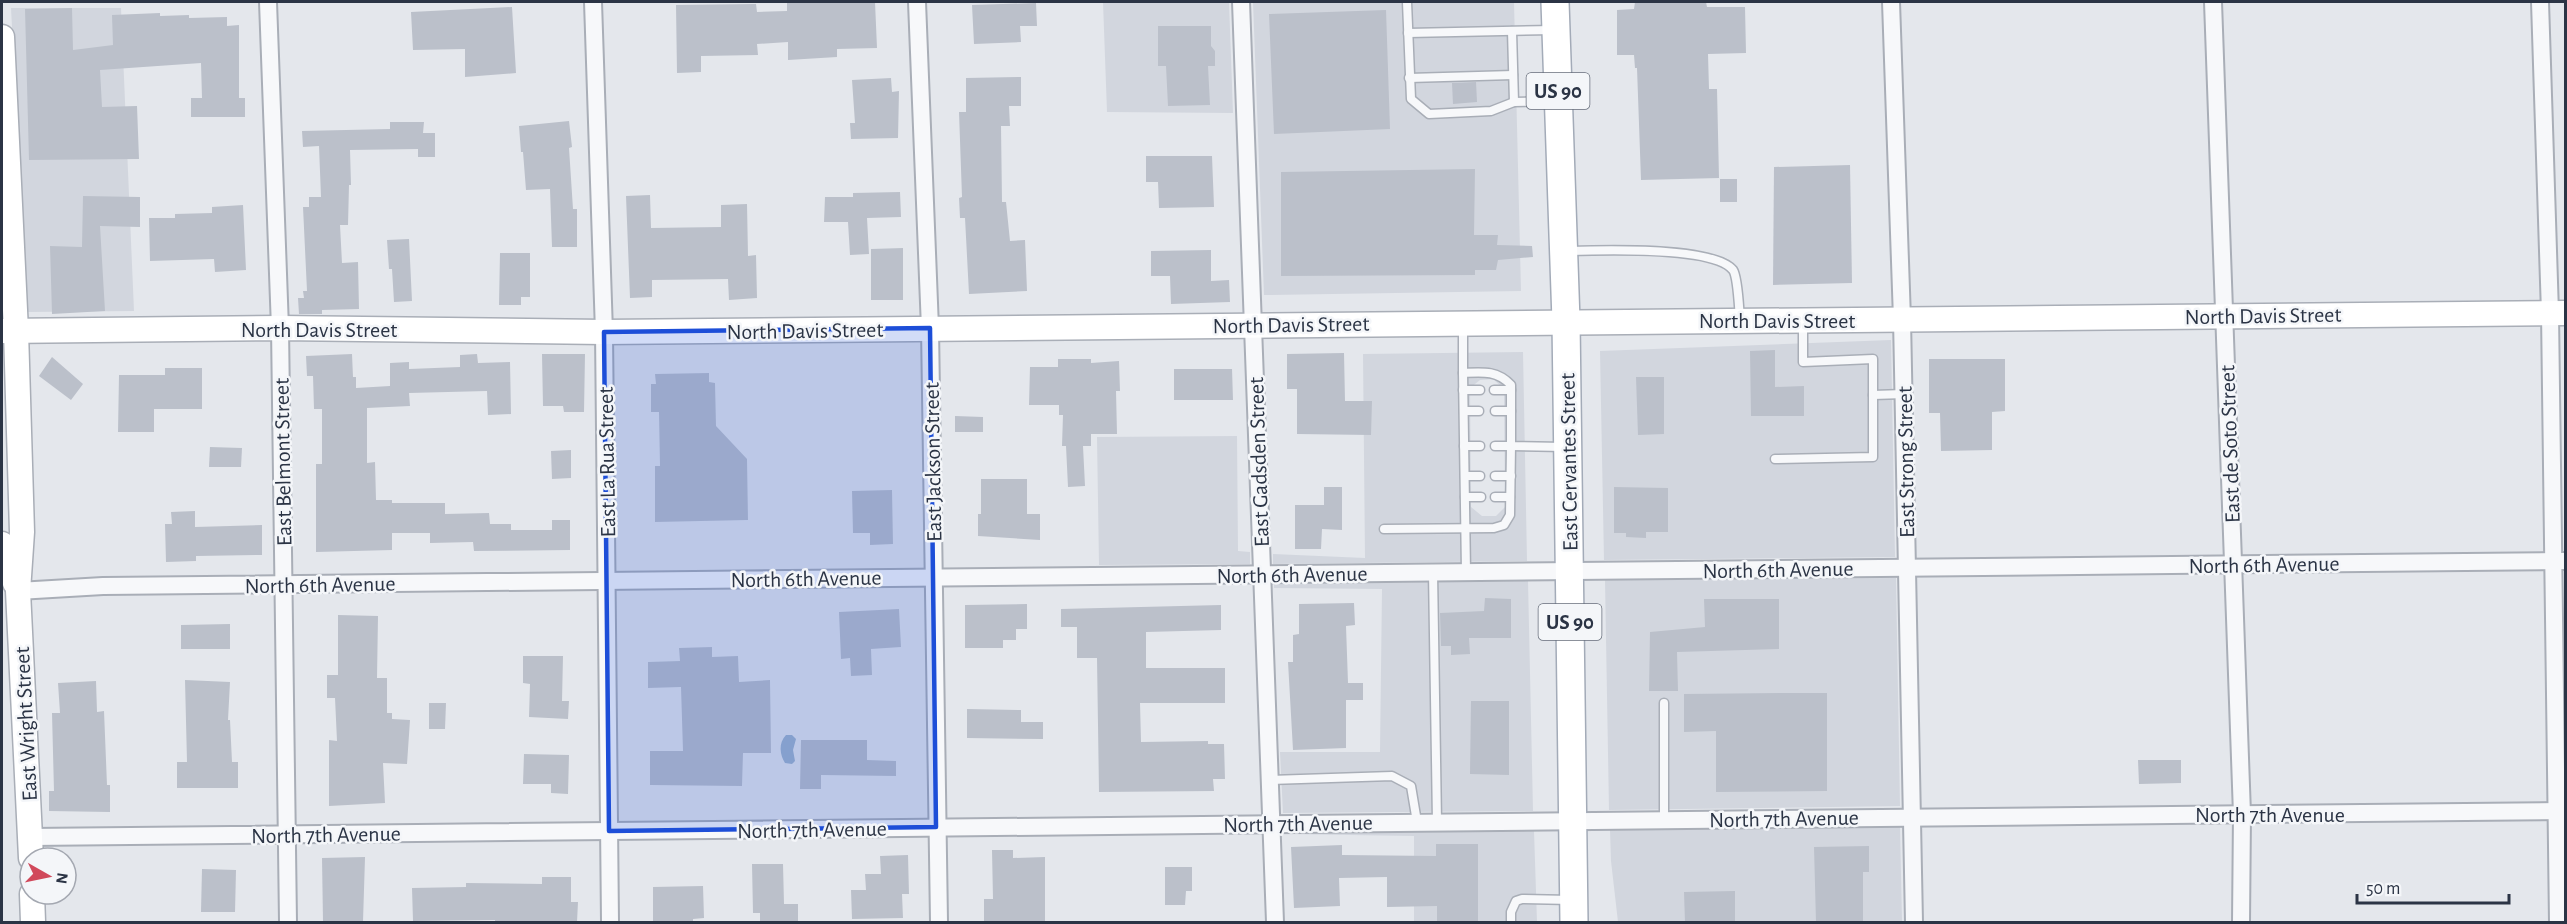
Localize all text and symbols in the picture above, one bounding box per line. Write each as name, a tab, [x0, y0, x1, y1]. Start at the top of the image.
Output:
road number: US 90	[1526, 73, 1590, 109]
street label: North Davis Street	[2185, 304, 2342, 328]
street label: North Davis Street	[1699, 310, 1855, 332]
street label: North Davis Street	[1213, 313, 1370, 337]
street label: North Davis Street	[241, 319, 397, 341]
street label: North Davis Street	[727, 319, 884, 343]
street label: East de Soto Street	[2216, 365, 2244, 523]
street label: East Cervantes Street	[1556, 373, 1582, 551]
street label: East Gadsden Street	[1245, 377, 1273, 547]
street label: East Belmont Street	[271, 378, 295, 546]
street label: East Jackson Street	[921, 382, 945, 542]
street label: East La Rua Street	[595, 386, 619, 537]
street label: East Strong Street	[1894, 386, 1918, 538]
street label: North 6th Avenue	[2188, 553, 2340, 577]
street label: North 6th Avenue	[1702, 558, 1854, 582]
street label: North 6th Avenue	[1216, 563, 1368, 587]
street label: North 6th Avenue	[730, 567, 882, 591]
street label: North 6th Avenue	[244, 573, 396, 597]
road number: US 90	[1538, 604, 1602, 640]
street label: East Wright Street	[11, 646, 41, 802]
street label: North 7th Avenue	[2195, 804, 2345, 826]
street label: North 7th Avenue	[1709, 807, 1859, 831]
street label: North 7th Avenue	[1223, 812, 1373, 836]
street label: North 7th Avenue	[737, 818, 887, 842]
street label: North 7th Avenue	[251, 823, 401, 847]
north arrow	[18, 846, 78, 906]
scale bar	[2357, 867, 2508, 905]
text: N	[53, 871, 71, 885]
text: 50 m	[2366, 880, 2400, 898]

